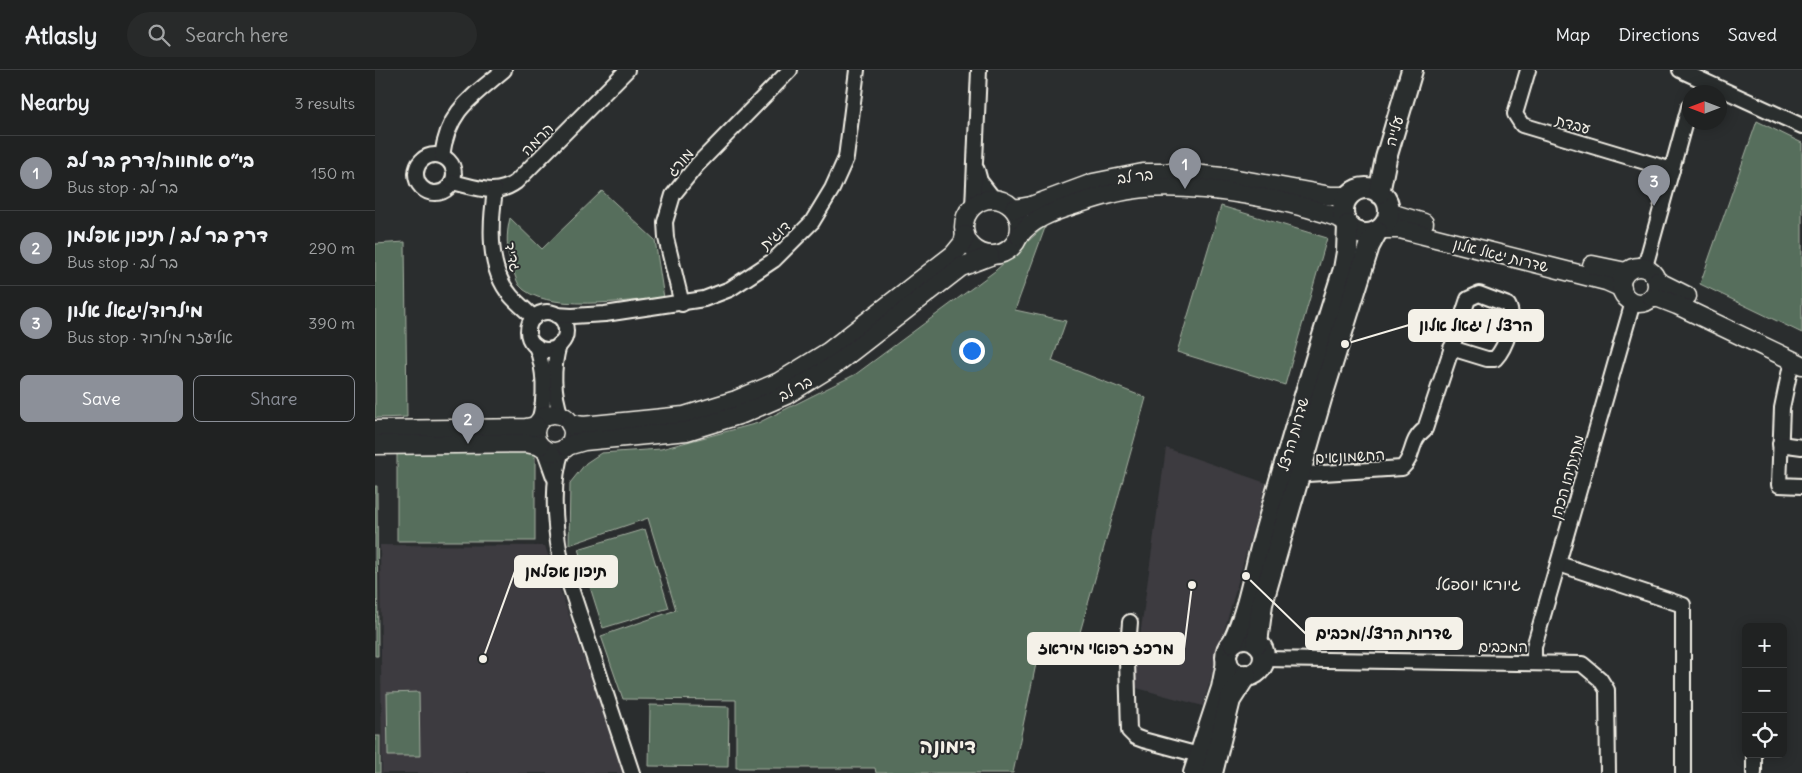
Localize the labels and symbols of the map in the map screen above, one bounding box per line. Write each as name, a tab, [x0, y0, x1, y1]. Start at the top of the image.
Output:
north arrow	[1682, 85, 1727, 130]
street label: עבדת	[1552, 110, 1593, 138]
street label: עלייה	[1381, 113, 1407, 148]
street label: הרמה	[517, 119, 557, 159]
street label: מורג	[662, 144, 698, 180]
pin: 1	[1169, 148, 1201, 189]
street label: בר לב	[1116, 164, 1154, 188]
pin: 3	[1638, 165, 1670, 206]
street label: דוגית	[755, 216, 794, 254]
street label: שדרות יגאל אלון	[1451, 234, 1551, 276]
street label: גדיד	[500, 240, 526, 274]
callout: הרצל / יגאל אלון	[1409, 310, 1543, 341]
text: הרצל / יגאל אלון	[1419, 315, 1533, 335]
your location	[959, 338, 985, 364]
street label: בר לב	[775, 371, 815, 405]
street label: שדרות הרצל	[1273, 395, 1313, 473]
pin: 2	[452, 403, 484, 444]
street label: מתיתיהו הכהן	[1546, 433, 1588, 521]
street label: החשמונאים	[1315, 445, 1385, 467]
callout: תיכון אפלמן	[515, 556, 617, 587]
text: תיכון אפלמן	[525, 561, 607, 582]
district label: גיורא יוספטל	[1435, 574, 1521, 594]
callout: שדרות הרצל/מכבים	[1306, 618, 1462, 649]
text: שדרות הרצל/מכבים	[1316, 623, 1453, 643]
callout: מרכז רפואי מיראז	[1028, 633, 1184, 664]
street label: המכבים	[1478, 637, 1528, 656]
text: מרכז רפואי מיראז	[1038, 638, 1174, 658]
district label: דימונה	[920, 733, 976, 758]

